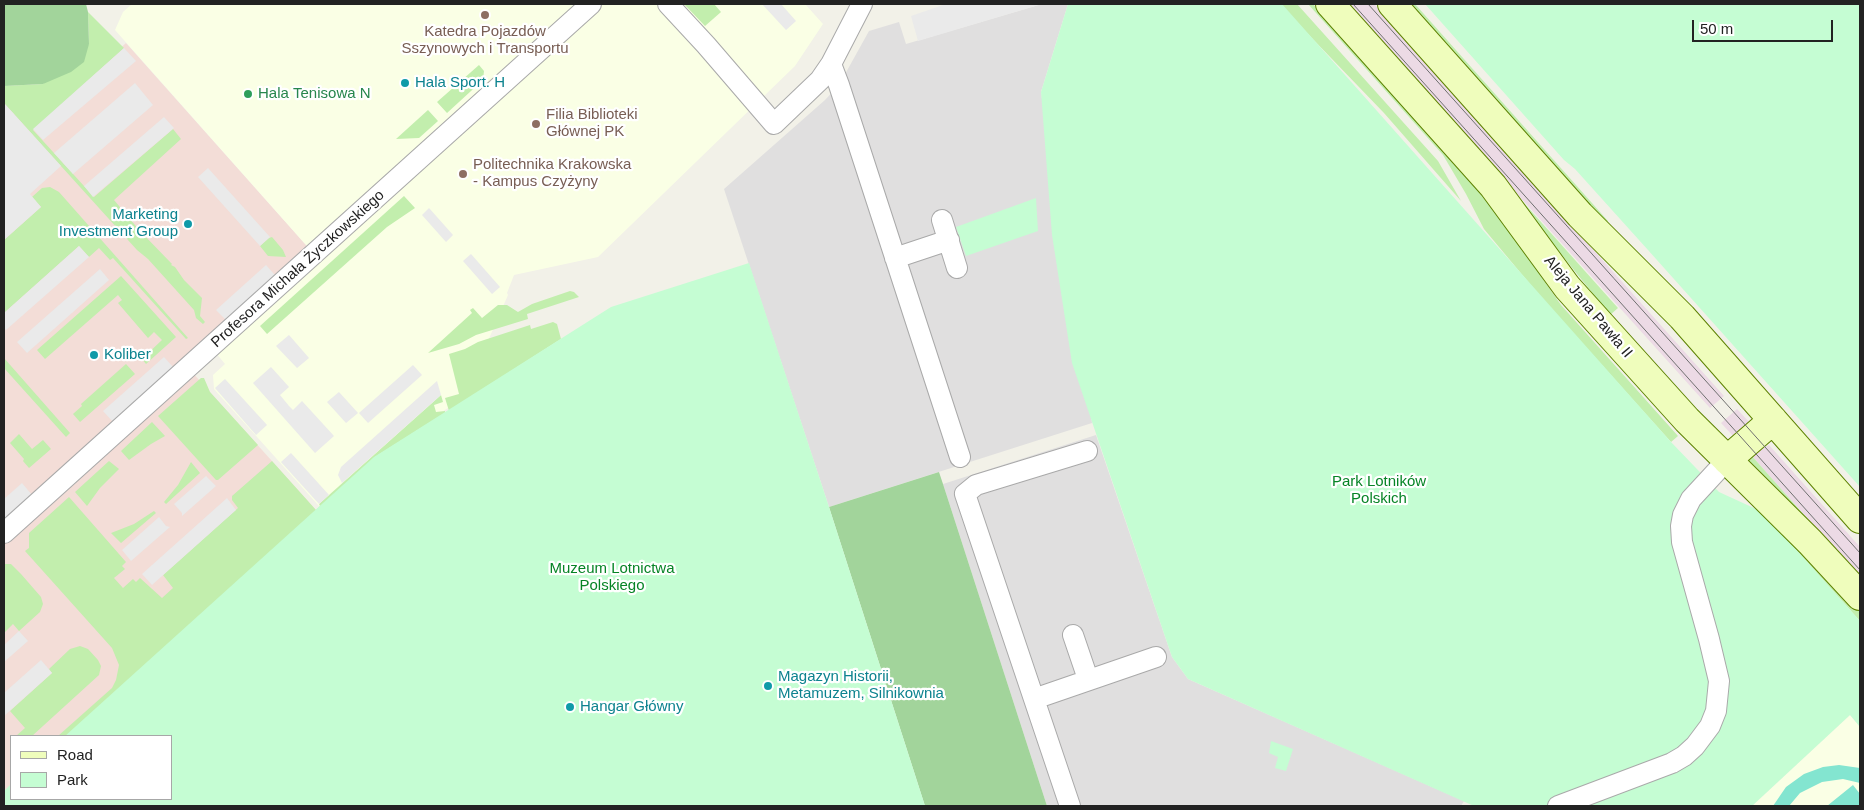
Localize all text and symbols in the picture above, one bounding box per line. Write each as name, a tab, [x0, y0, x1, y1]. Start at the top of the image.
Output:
marker: Katedra Pojazdów Sszynowych i Transportu	[479, 9, 491, 21]
scale bar	[1694, 10, 1835, 42]
text: 50 m	[1700, 20, 1733, 37]
place label: Katedra Pojazdów Sszynowych i Transportu	[401, 23, 569, 58]
place label: Hala Sport. H	[415, 74, 505, 92]
marker: Hala Sport. H	[399, 77, 411, 89]
place label: Hala Tenisowa N	[258, 85, 371, 103]
marker: Hala Tenisowa N	[242, 88, 254, 100]
place label: Filia Biblioteki Głównej PK	[546, 106, 638, 141]
marker: Filia Biblioteki Głównej PK	[530, 118, 542, 130]
place label: Politechnika Krakowska - Kampus Czyżyny	[473, 156, 631, 191]
marker: Politechnika Krakowska - Kampus Czyżyny	[457, 168, 469, 180]
street label: Profesora Michała Życzkowskiego	[208, 186, 388, 352]
place label: Marketing Investment Group	[59, 206, 178, 241]
marker: Marketing Investment Group	[182, 218, 194, 230]
street label: Aleja Jana Pawła II	[1540, 252, 1636, 362]
place label: Koliber	[104, 346, 151, 364]
marker: Koliber	[88, 349, 100, 361]
park label: Park Lotników Polskich	[1332, 473, 1426, 508]
park label: Muzeum Lotnictwa Polskiego	[549, 560, 675, 595]
place label: Magazyn Historii, Metamuzem, Silnikownia	[778, 668, 944, 703]
marker: Magazyn Historii, Metamuzem, Silnikownia	[762, 680, 774, 692]
place label: Hangar Główny	[580, 698, 683, 716]
marker: Hangar Główny	[564, 701, 576, 713]
legend	[10, 735, 172, 800]
text: Road	[57, 746, 93, 763]
text: Park	[57, 771, 88, 788]

